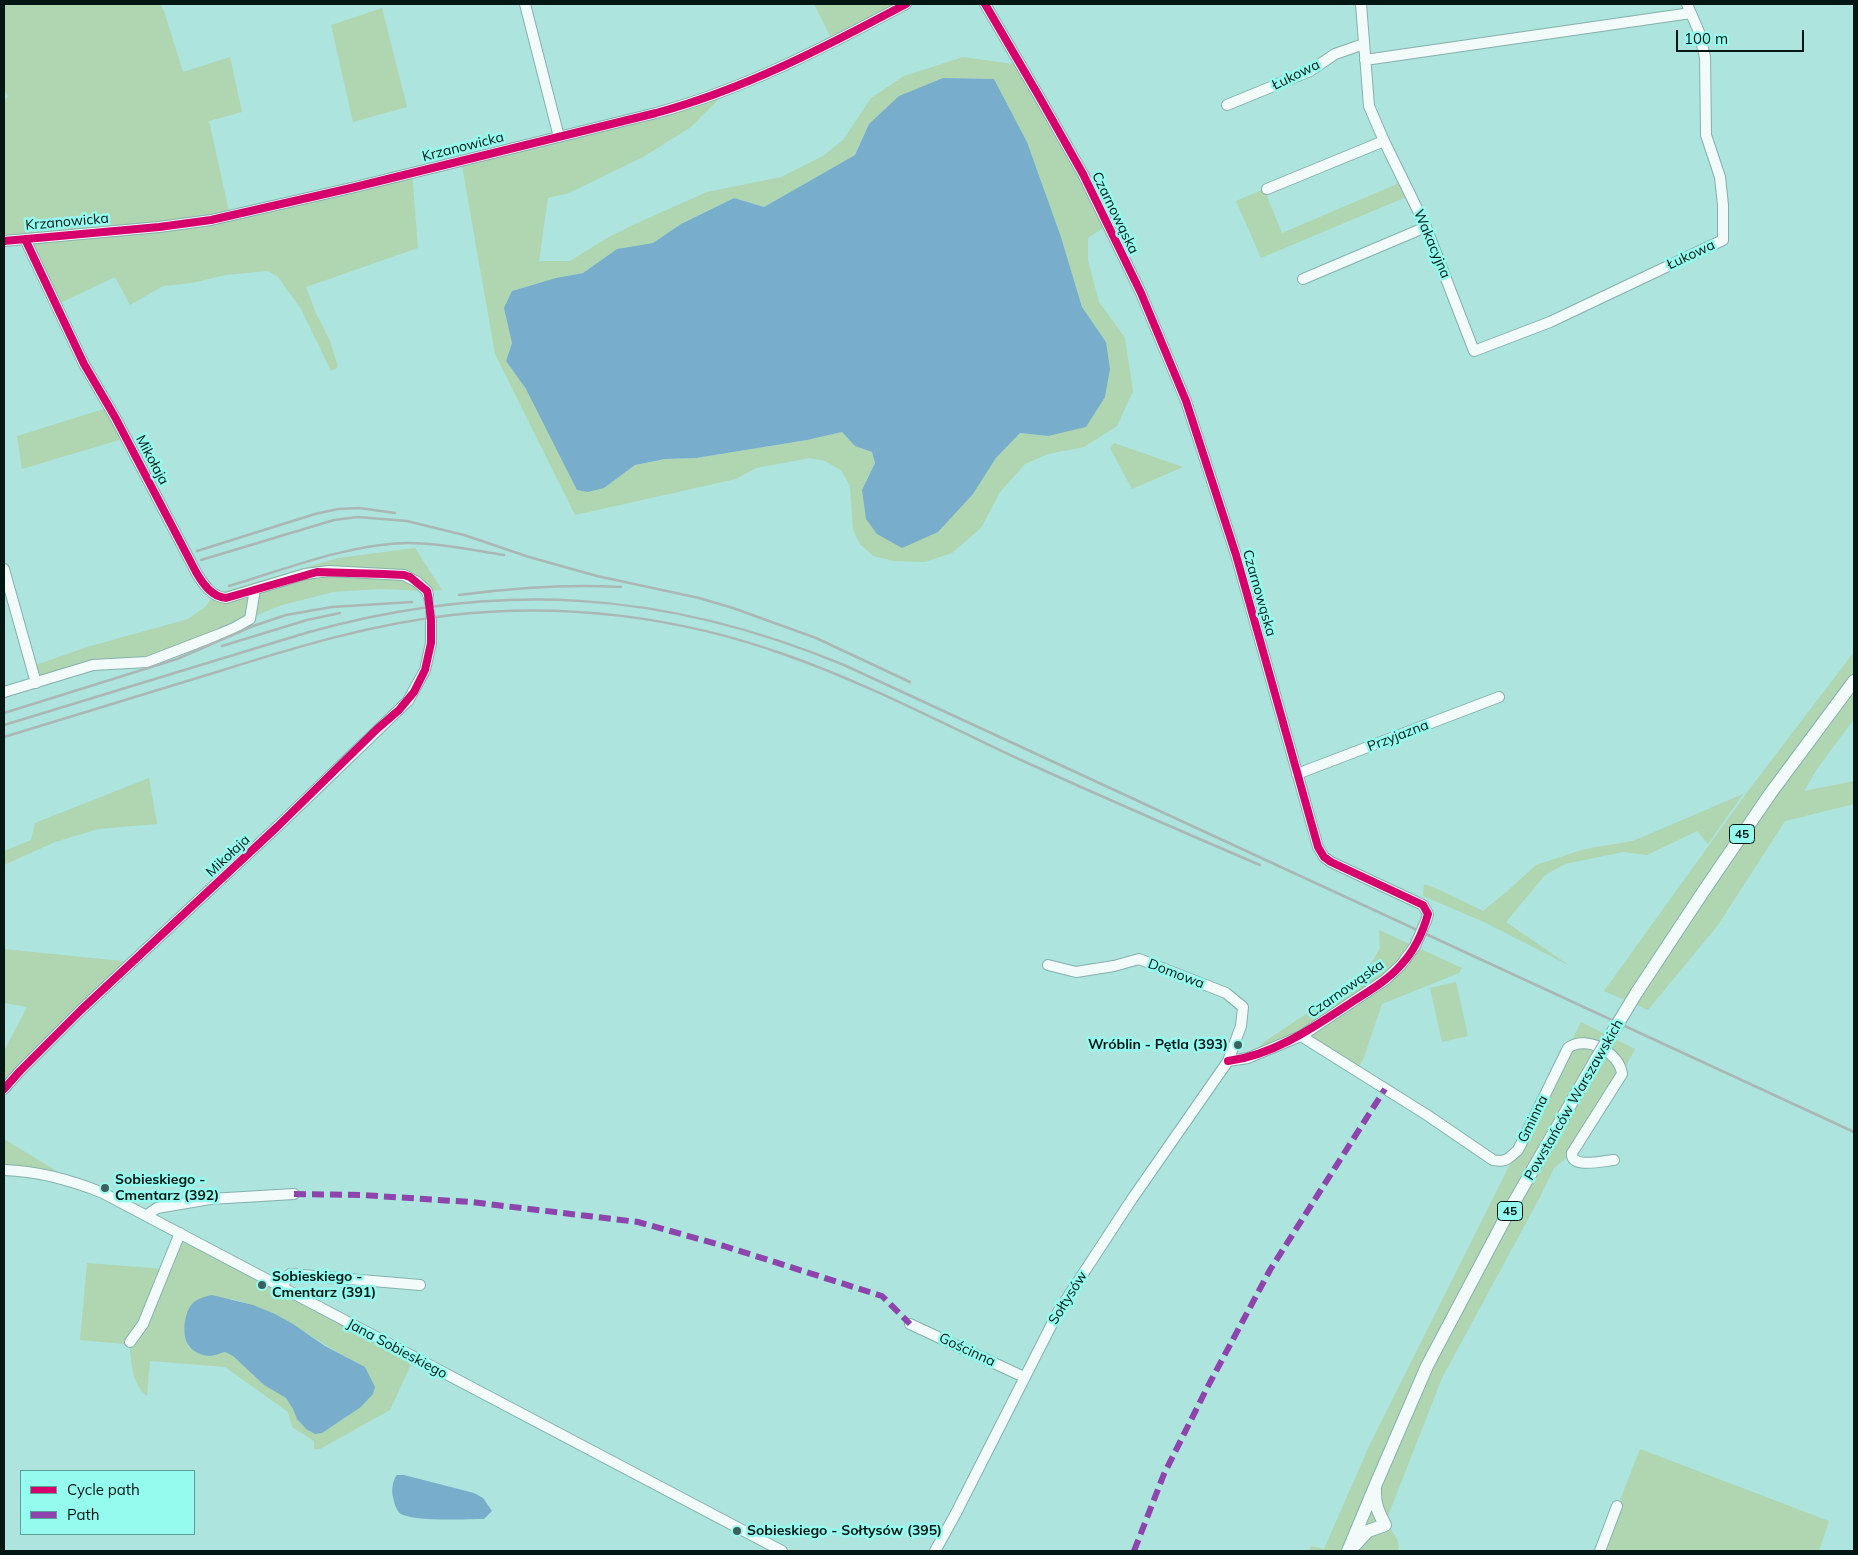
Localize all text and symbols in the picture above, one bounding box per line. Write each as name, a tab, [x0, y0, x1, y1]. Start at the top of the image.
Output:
scale bar	[1678, 20, 1806, 52]
text: 100 m	[1684, 29, 1728, 48]
street label: Łukowa	[1269, 56, 1323, 94]
street label: Krzanowicka	[420, 129, 506, 165]
street label: Czarnowąska	[1088, 169, 1142, 257]
street label: Wakacyjna	[1410, 207, 1454, 281]
street label: Krzanowicka	[25, 210, 109, 234]
street label: Łukowa	[1664, 237, 1718, 273]
street label: Mikołaja	[132, 432, 172, 488]
street label: Czarnowąska	[1239, 548, 1279, 638]
street label: Przyjazna	[1365, 717, 1431, 755]
road number: 45	[1730, 824, 1754, 844]
street label: Mikołaja	[203, 831, 253, 881]
street label: Domowa	[1145, 956, 1207, 992]
street label: Czarnowąska	[1305, 957, 1387, 1021]
street label: Powstańców Warszawskich	[1521, 1017, 1627, 1183]
place label: Wróblin - Pętla (393)	[1088, 1037, 1228, 1053]
marker: Wróblin - Pętla (393)	[1232, 1039, 1244, 1051]
street label: Gminna	[1514, 1093, 1552, 1145]
place label: Sobieskiego - Cmentarz (392)	[115, 1172, 219, 1204]
marker: Sobieskiego - Cmentarz (392)	[99, 1182, 111, 1194]
road number: 45	[1498, 1202, 1522, 1220]
street label: Sołtysów	[1045, 1268, 1091, 1328]
place label: Sobieskiego - Cmentarz (391)	[272, 1269, 376, 1302]
marker: Sobieskiego - Cmentarz (391)	[256, 1279, 268, 1291]
street label: Jana Sobieskiego	[344, 1316, 450, 1382]
street label: Gościnna	[936, 1330, 998, 1370]
legend	[20, 1470, 195, 1535]
text: Cycle path	[67, 1480, 140, 1499]
text: Path	[67, 1505, 99, 1524]
place label: Sobieskiego - Sołtysów (395)	[747, 1523, 942, 1539]
marker: Sobieskiego - Sołtysów (395)	[731, 1525, 743, 1537]

